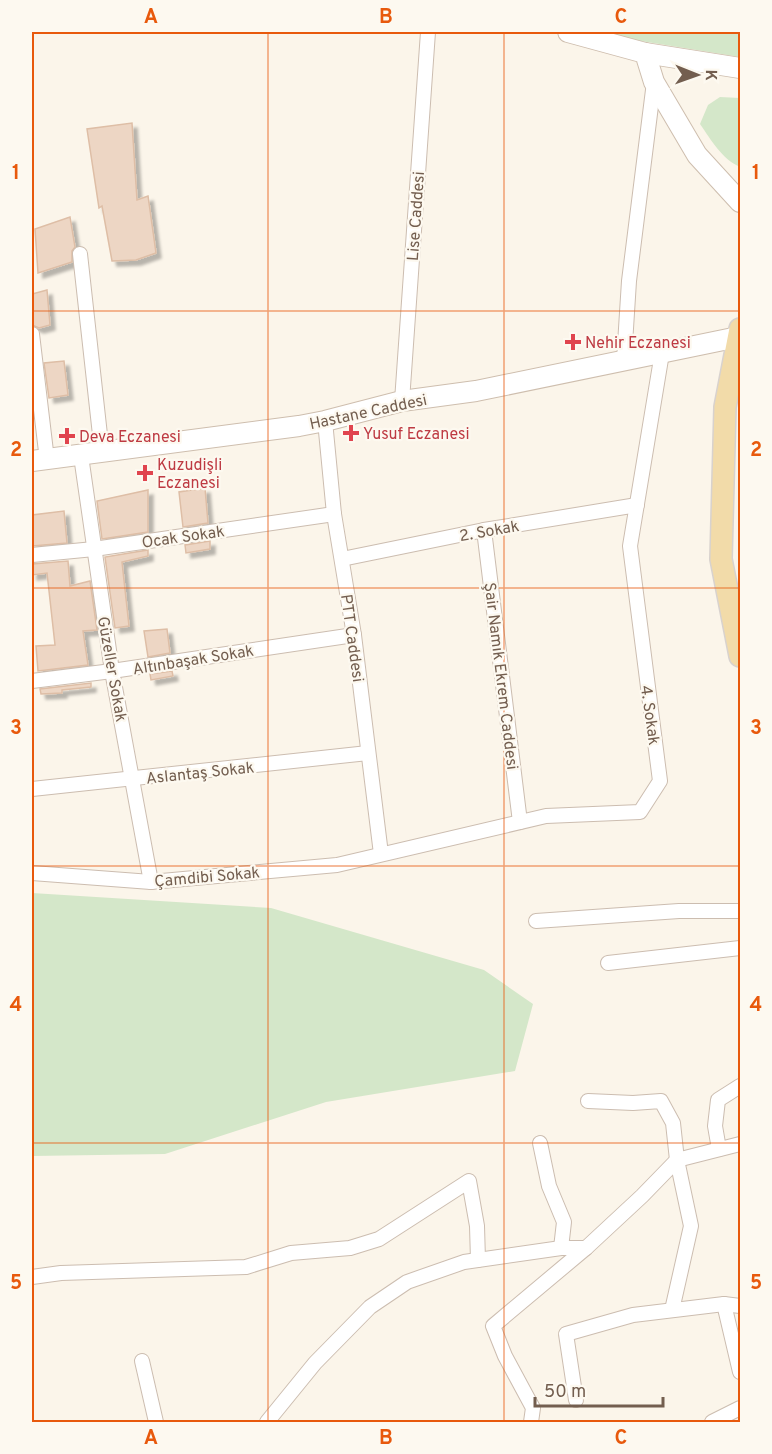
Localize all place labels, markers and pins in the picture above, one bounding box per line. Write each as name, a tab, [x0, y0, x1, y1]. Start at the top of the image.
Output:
place label: Nehir Eczanesi	[585, 334, 691, 354]
marker: Nehir Eczanesi	[566, 335, 580, 349]
place label: Yusuf Eczanesi	[363, 425, 470, 445]
marker: Yusuf Eczanesi	[344, 426, 358, 440]
place label: Deva Eczanesi	[79, 428, 181, 448]
marker: Deva Eczanesi	[60, 429, 74, 443]
place label: Kuzudişli Eczanesi	[157, 456, 222, 494]
marker: Kuzudişli Eczanesi	[138, 466, 152, 480]

